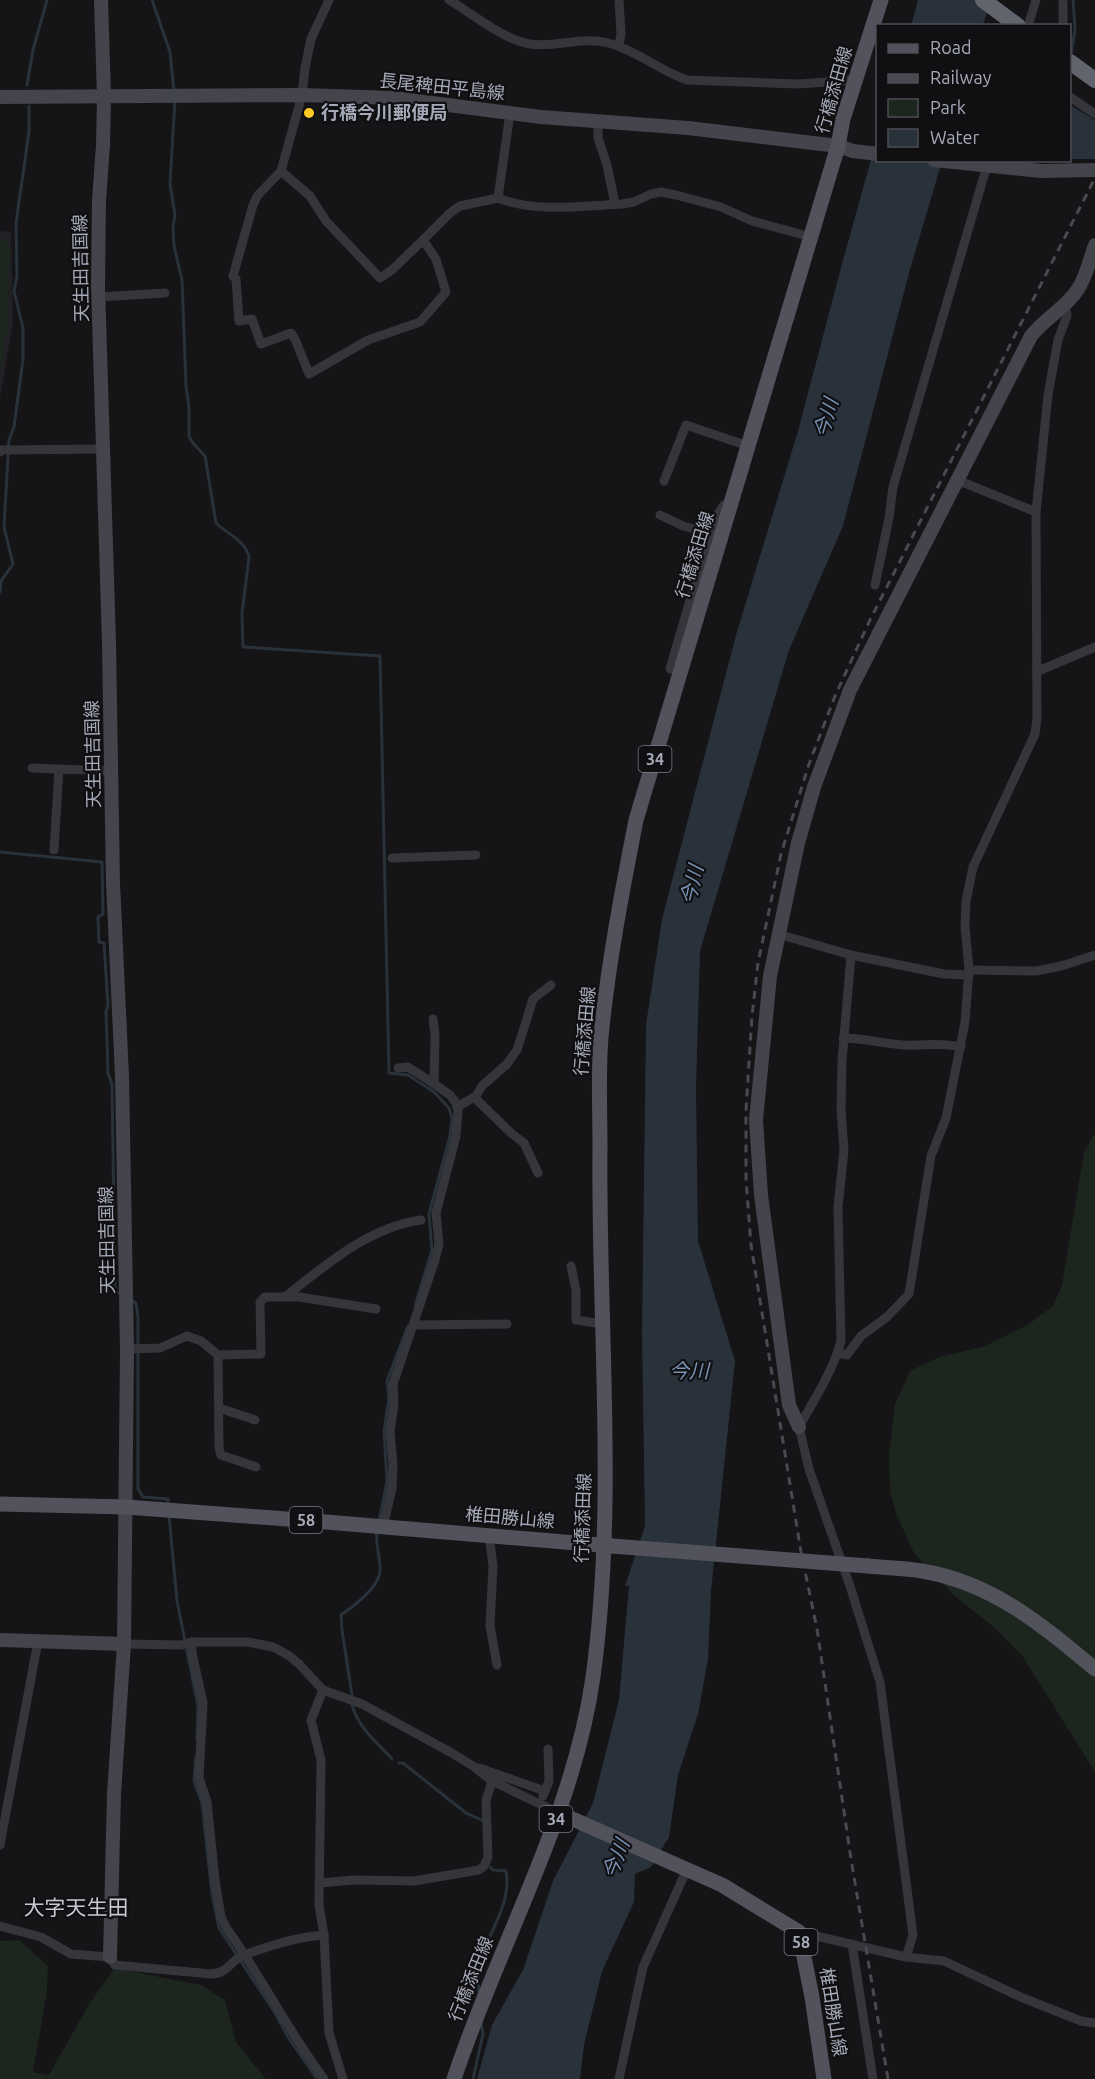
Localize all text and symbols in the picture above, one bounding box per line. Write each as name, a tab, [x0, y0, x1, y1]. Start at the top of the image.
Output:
legend	[876, 24, 1071, 162]
text: Road	[930, 37, 972, 57]
street label: 行橋添田線	[811, 44, 855, 136]
text: Railway	[930, 67, 992, 87]
street label: 長尾稗田平島線	[378, 69, 506, 103]
text: Park	[930, 97, 966, 117]
place label: 行橋今川郵便局	[321, 102, 447, 122]
marker: 行橋今川郵便局	[302, 106, 316, 120]
text: Water	[930, 127, 980, 147]
street label: 天生田吉国線	[69, 214, 91, 322]
water label: 今川	[809, 394, 843, 440]
street label: 行橋添田線	[671, 509, 717, 601]
street label: 天生田吉国線	[81, 700, 103, 808]
road number: 34	[638, 746, 672, 772]
water label: 今川	[676, 861, 708, 907]
street label: 行橋添田線	[570, 985, 598, 1077]
street label: 天生田吉国線	[95, 1186, 117, 1294]
water label: 今川	[669, 1359, 711, 1382]
street label: 行橋添田線	[570, 1473, 594, 1563]
street label: 椎田勝山線	[464, 1503, 556, 1531]
road number: 58	[290, 1507, 322, 1533]
road number: 34	[540, 1806, 572, 1832]
water label: 今川	[598, 1834, 634, 1882]
district label: 大字天生田	[24, 1895, 129, 1919]
road number: 58	[784, 1929, 818, 1955]
street label: 行橋添田線	[444, 1933, 496, 2024]
street label: 椎田勝山線	[817, 1966, 851, 2058]

